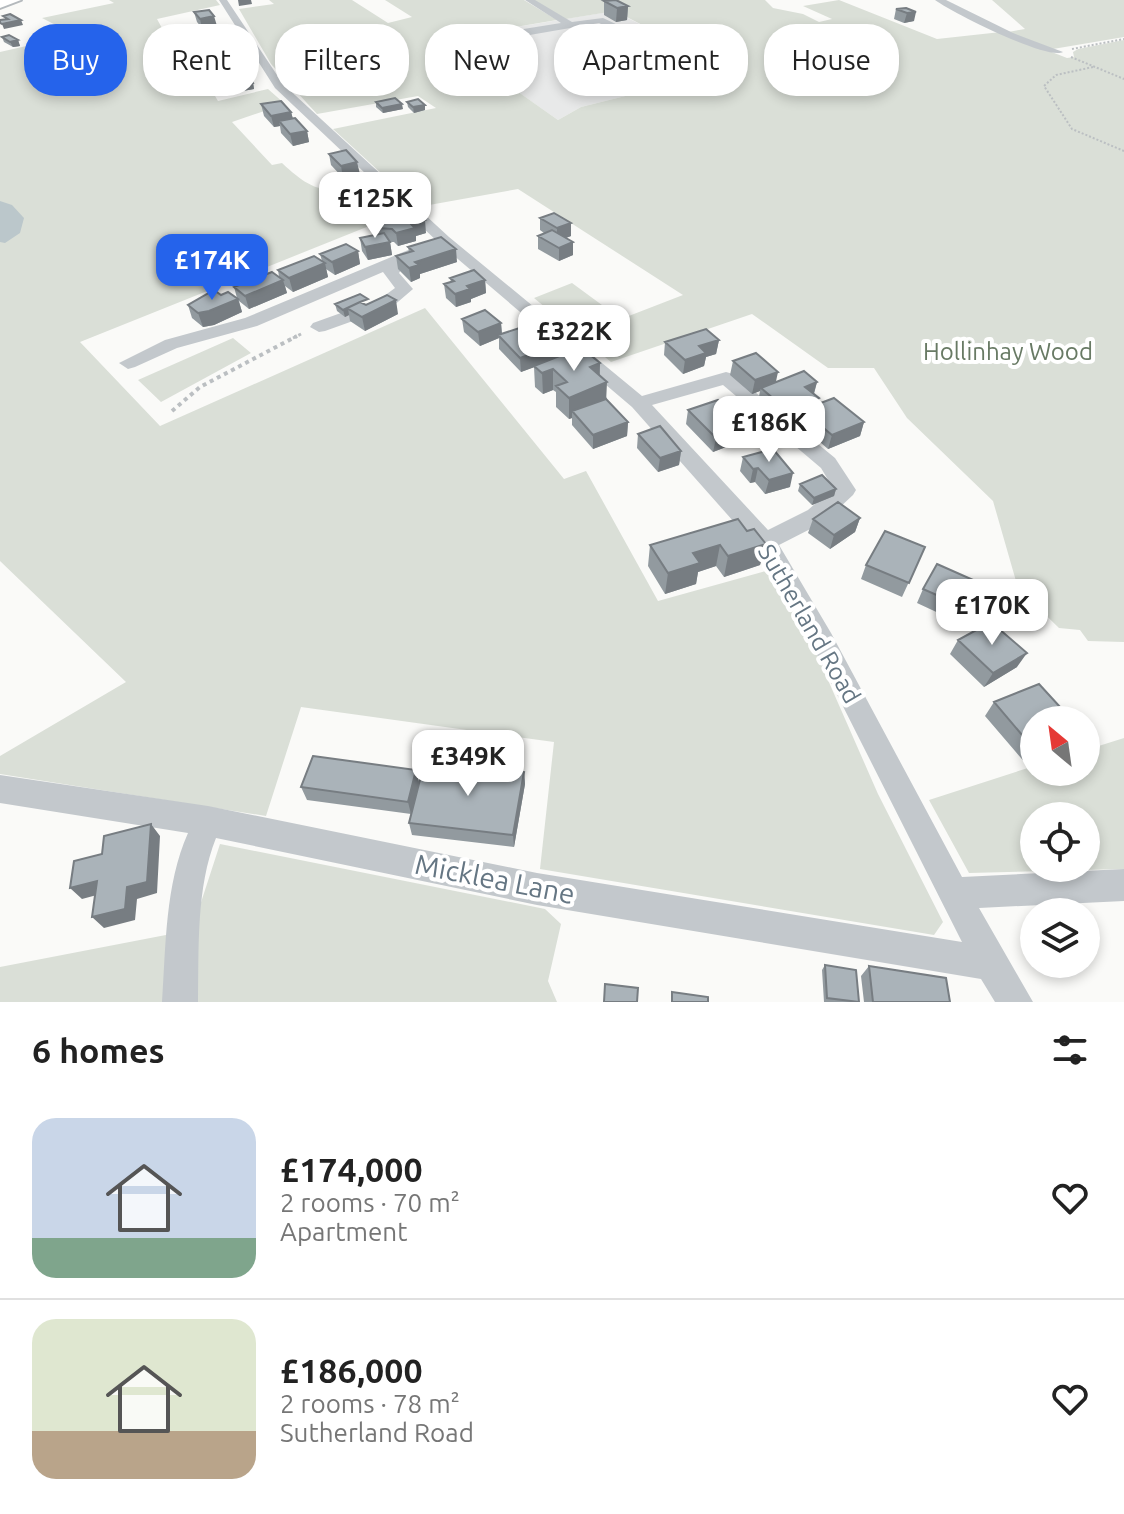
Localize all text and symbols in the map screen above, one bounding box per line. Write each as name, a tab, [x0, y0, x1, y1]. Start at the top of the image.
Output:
chip: Buy	[24, 24, 127, 96]
chip: Rent	[143, 24, 259, 96]
chip: Filters	[275, 24, 409, 96]
chip: New	[425, 24, 538, 96]
chip: Apartment	[554, 24, 748, 96]
chip: House	[764, 24, 899, 96]
pin: £125K	[319, 172, 431, 240]
text: £125K	[337, 183, 413, 212]
pin: £174K	[156, 234, 268, 302]
text: £174K	[174, 245, 250, 274]
pin: £322K	[518, 305, 630, 373]
text: £322K	[536, 316, 612, 345]
park label: Hollinhay Wood	[923, 338, 1093, 365]
pin: £186K	[713, 396, 825, 464]
text: £186K	[731, 407, 807, 436]
street label: Sutherland Road	[753, 539, 866, 708]
pin: £170K	[936, 579, 1048, 647]
text: £170K	[954, 590, 1030, 619]
north arrow	[1020, 706, 1100, 786]
map controls	[1020, 706, 1100, 978]
pin: £349K	[412, 730, 524, 798]
text: £349K	[430, 741, 506, 770]
button: locate	[1020, 802, 1100, 882]
street label: Micklea Lane	[413, 848, 578, 909]
button: layers	[1020, 898, 1100, 978]
icon: filters	[1048, 1028, 1092, 1072]
text: 6 homes	[32, 1031, 165, 1069]
icon: home	[96, 1150, 192, 1246]
text: £174,000	[280, 1150, 423, 1188]
icon: heart	[1048, 1176, 1092, 1220]
text: 2 rooms · 70 m²	[280, 1188, 460, 1217]
text: Apartment	[280, 1217, 407, 1246]
icon: home	[96, 1351, 192, 1447]
text: £186,000	[280, 1351, 423, 1389]
icon: heart	[1048, 1377, 1092, 1421]
text: 2 rooms · 78 m²	[280, 1389, 460, 1418]
text: Sutherland Road	[280, 1418, 474, 1447]

